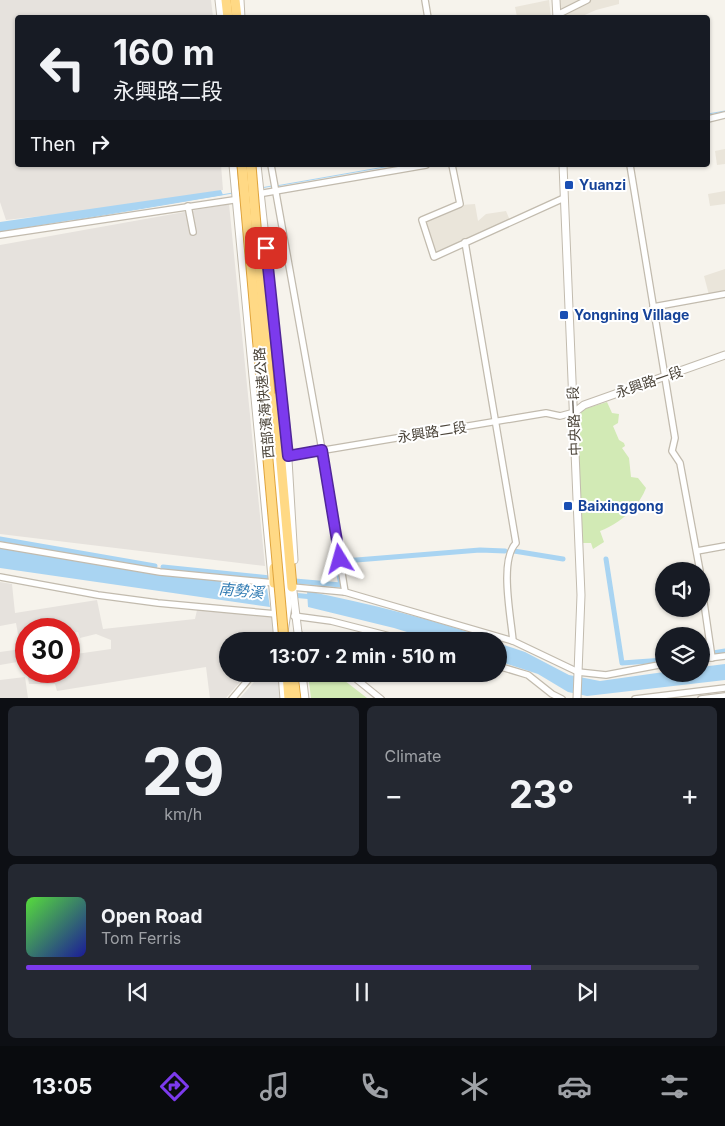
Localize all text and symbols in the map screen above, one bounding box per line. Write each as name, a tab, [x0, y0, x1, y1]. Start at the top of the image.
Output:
text: 160 m	[113, 31, 215, 73]
icon: left	[30, 35, 95, 100]
text: 永興路二段	[113, 78, 223, 104]
icon: right	[86, 130, 114, 158]
text: Then	[30, 133, 76, 156]
place label: Yuanzi	[579, 176, 626, 193]
marker: Yuanzi	[563, 179, 575, 191]
pin	[245, 227, 287, 269]
icon: arrive	[252, 234, 280, 262]
place label: Yongning Village	[574, 306, 689, 323]
marker: Yongning Village	[558, 309, 570, 321]
street label: 西部濱海快速公路	[250, 347, 277, 460]
street label: 永興路一段	[613, 362, 685, 401]
street label: 中央路一段	[564, 386, 583, 456]
street label: 永興路二段	[396, 418, 468, 445]
place label: Baixinggong	[578, 497, 664, 514]
marker: Baixinggong	[562, 500, 574, 512]
position arrow	[313, 532, 365, 584]
map controls	[655, 562, 710, 682]
button: sound	[655, 562, 710, 617]
water label: 南勢溪	[218, 579, 266, 602]
speed limit sign: 30	[15, 618, 80, 683]
button: layers	[655, 627, 710, 682]
text: 13:07 · 2 min · 510 m	[270, 645, 456, 668]
text: 29	[142, 732, 225, 811]
text: Climate	[385, 746, 441, 766]
text: 23°	[509, 771, 575, 817]
text: −	[385, 778, 403, 812]
text: +	[680, 778, 699, 812]
text: km/h	[164, 804, 202, 824]
text: Open Road	[101, 905, 202, 928]
text: Tom Ferris	[101, 928, 181, 948]
icon: previous	[124, 978, 152, 1006]
icon: pause	[348, 978, 376, 1006]
icon: next	[573, 978, 601, 1006]
icon: directions	[157, 1069, 192, 1104]
icon: music	[257, 1069, 292, 1104]
icon: phone	[357, 1069, 392, 1104]
icon: climate	[457, 1069, 492, 1104]
icon: car	[557, 1069, 592, 1104]
icon: filters	[657, 1069, 692, 1104]
text: 13:05	[33, 1073, 92, 1099]

